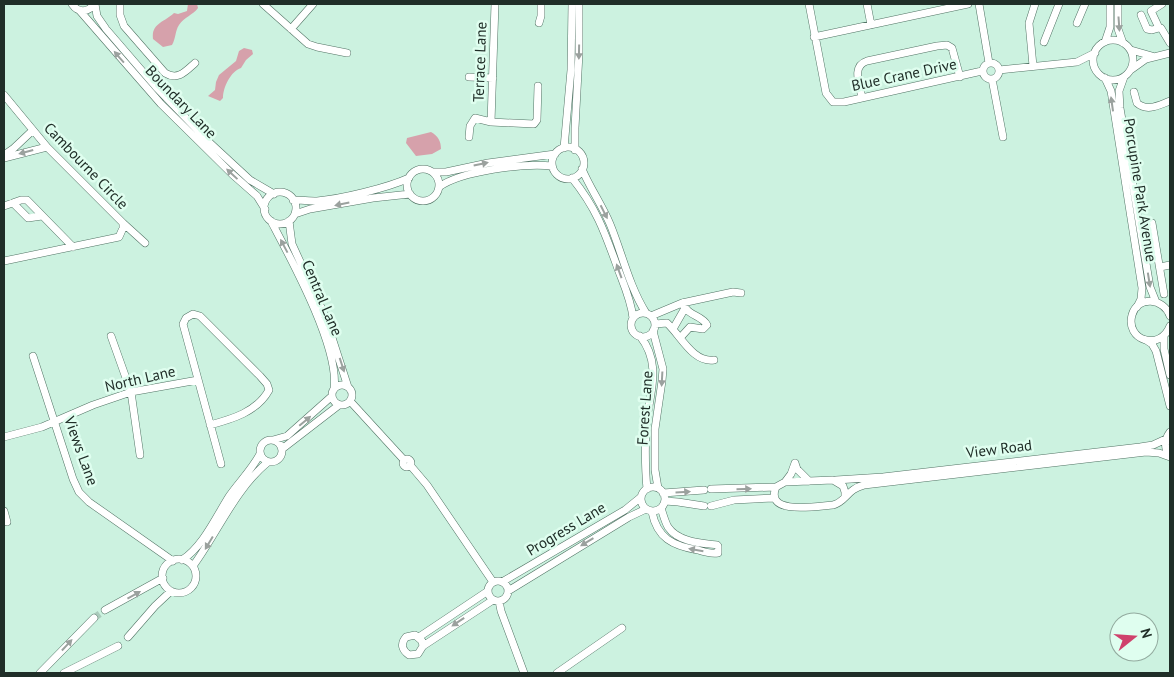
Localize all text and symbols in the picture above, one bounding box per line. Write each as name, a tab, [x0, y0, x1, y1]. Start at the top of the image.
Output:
one-way arrow	[1115, 16, 1123, 32]
street label: Terrace Lane	[469, 21, 490, 103]
one-way arrow	[575, 45, 583, 61]
one-way arrow	[114, 50, 125, 63]
street label: Blue Crane Drive	[850, 54, 958, 95]
street label: Boundary Lane	[142, 61, 221, 142]
one-way arrow	[1108, 96, 1116, 112]
street label: Porcupine Park Avenue	[1120, 117, 1161, 263]
street label: Cambourne Circle	[40, 118, 133, 213]
one-way arrow	[19, 149, 34, 157]
one-way arrow	[473, 160, 489, 168]
one-way arrow	[226, 168, 238, 180]
one-way arrow	[334, 200, 350, 208]
one-way arrow	[600, 205, 608, 219]
one-way arrow	[280, 239, 288, 253]
street label: Central Lane	[298, 257, 347, 339]
one-way arrow	[615, 263, 623, 278]
one-way arrow	[1145, 272, 1153, 288]
one-way arrow	[338, 357, 346, 372]
street label: North Lane	[103, 361, 177, 396]
street label: Forest Lane	[632, 370, 657, 446]
one-way arrow	[658, 371, 666, 387]
street label: Views Lane	[60, 413, 103, 488]
one-way arrow	[298, 416, 311, 427]
street label: View Road	[964, 435, 1033, 462]
one-way arrow	[736, 485, 752, 493]
one-way arrow	[676, 487, 692, 495]
street label: Progress Lane	[523, 497, 609, 560]
one-way arrow	[204, 537, 213, 550]
one-way arrow	[581, 538, 594, 547]
one-way arrow	[688, 546, 704, 554]
one-way arrow	[127, 591, 142, 599]
north arrow	[1109, 612, 1159, 662]
one-way arrow	[451, 618, 464, 627]
text: N	[1136, 626, 1156, 640]
one-way arrow	[61, 640, 73, 652]

